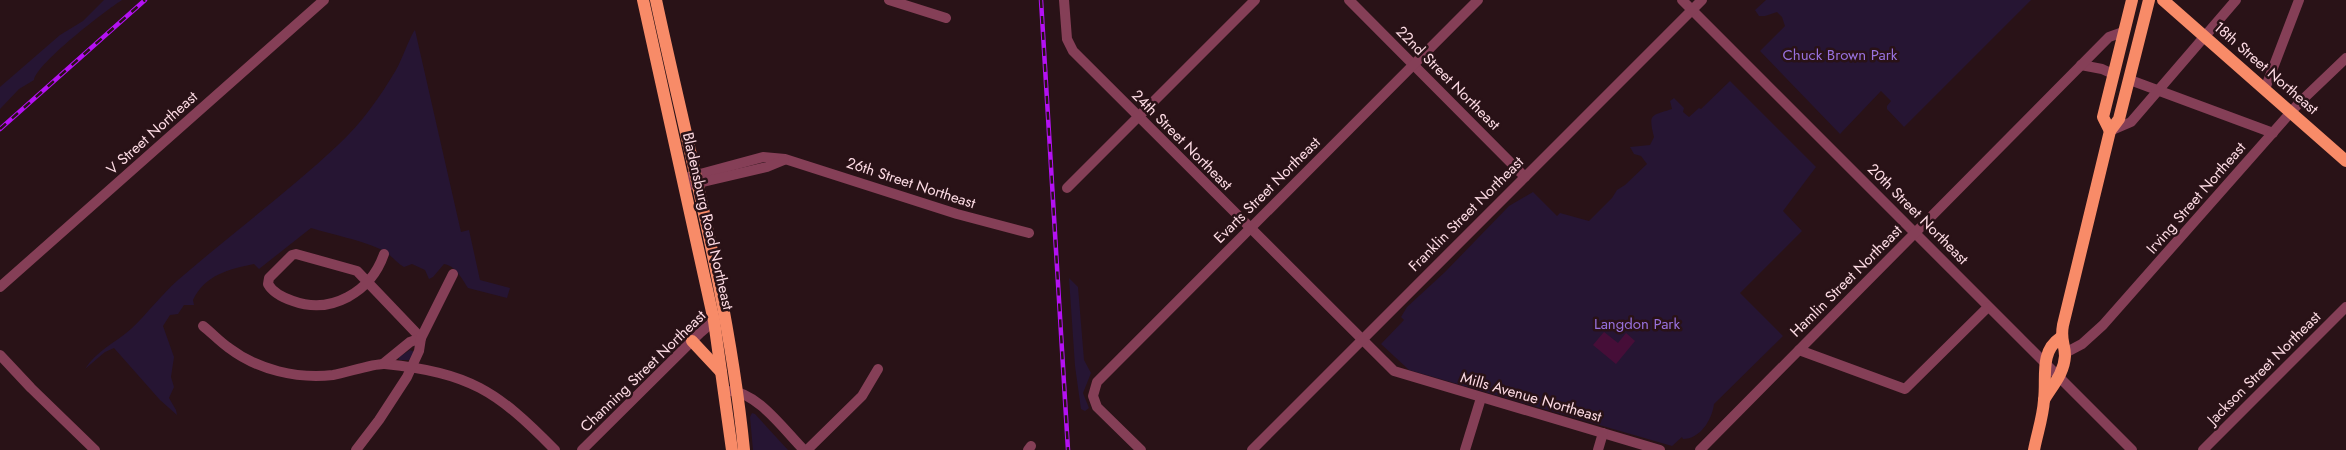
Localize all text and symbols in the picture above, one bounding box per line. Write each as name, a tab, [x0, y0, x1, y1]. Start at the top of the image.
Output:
street label: 18th Street Northeast	[2209, 16, 2323, 120]
street label: 22nd Street Northeast	[1391, 21, 1505, 135]
park label: Chuck Brown Park	[1783, 44, 1898, 66]
street label: 24th Street Northeast	[1127, 85, 1238, 196]
street label: V Street Northeast	[102, 86, 203, 180]
street label: Bladensburg Road Northeast	[677, 130, 739, 312]
street label: Evarts Street Northeast	[1209, 132, 1325, 248]
street label: Irving Street Northeast	[2141, 137, 2251, 259]
street label: Franklin Street Northeast	[1403, 151, 1529, 277]
street label: 26th Street Northeast	[844, 152, 979, 214]
street label: 20th Street Northeast	[1863, 159, 1974, 270]
street label: Hamlin Street Northeast	[1785, 220, 1907, 342]
street label: Channing Street Northeast	[575, 305, 711, 437]
street label: Jackson Street Northeast	[2201, 306, 2326, 431]
park label: Langdon Park	[1594, 313, 1681, 335]
street label: Mills Avenue Northeast	[1458, 366, 1604, 428]

